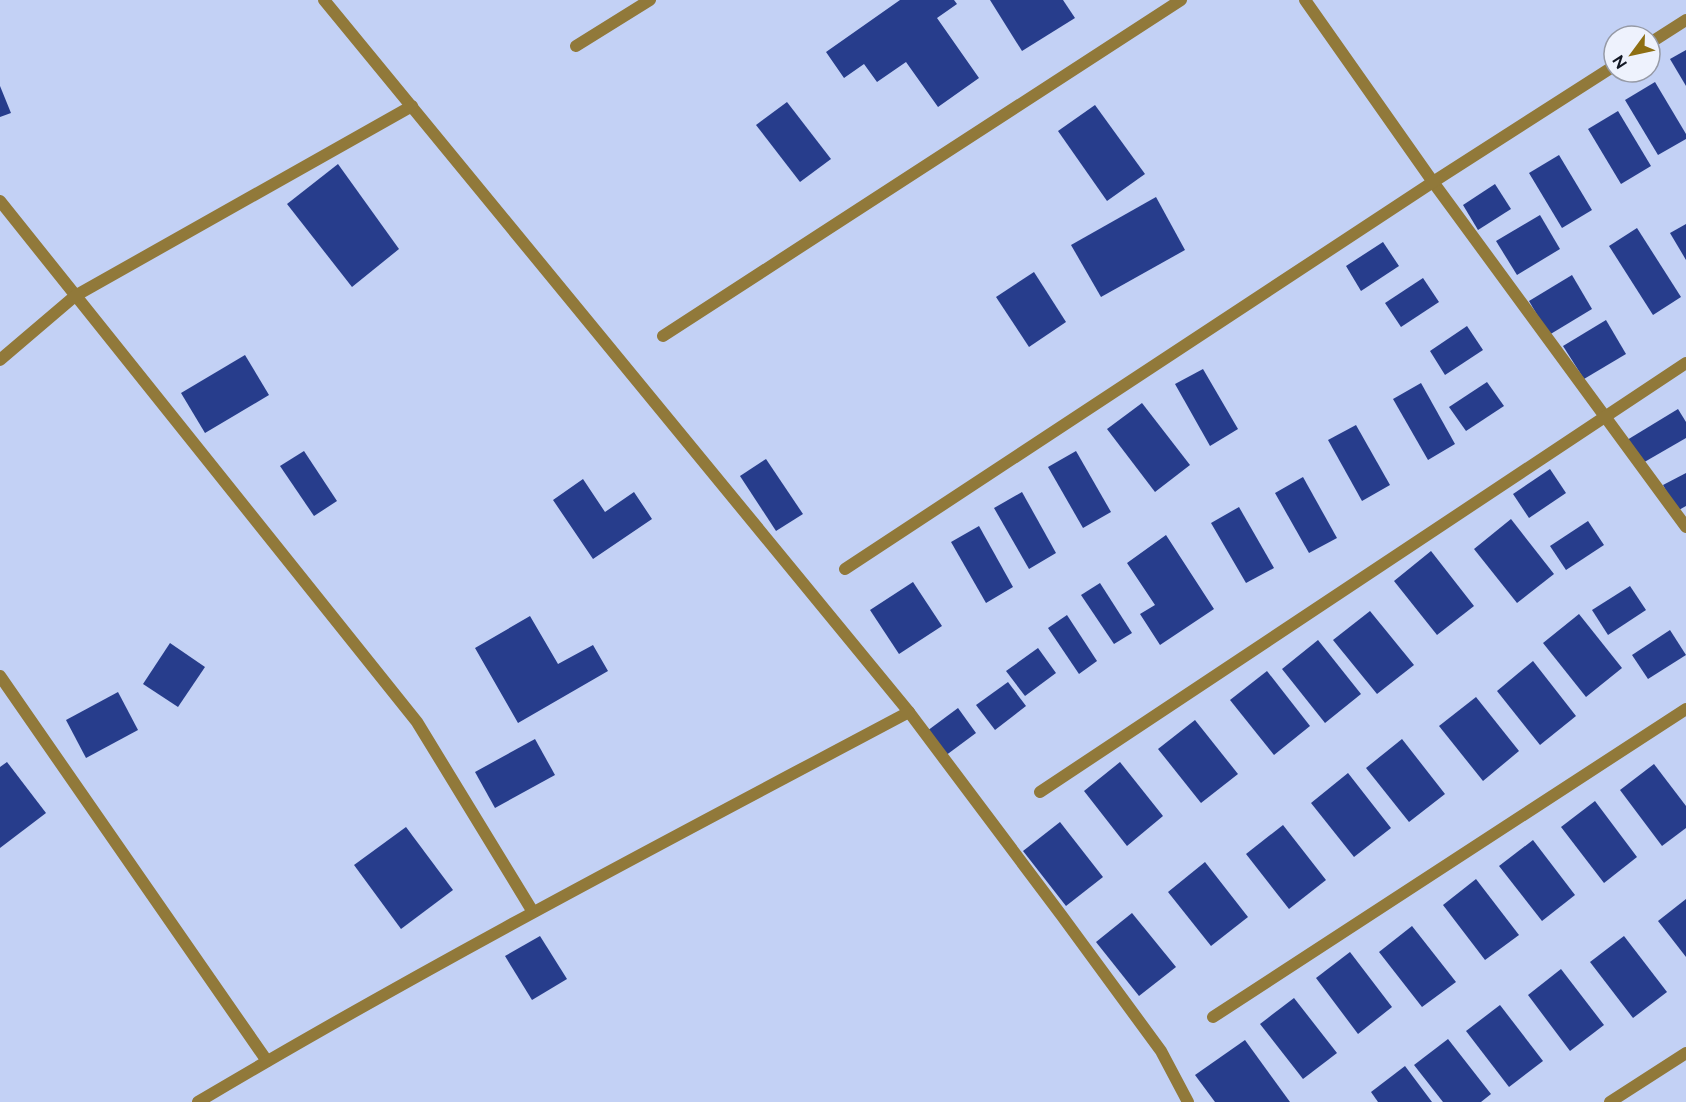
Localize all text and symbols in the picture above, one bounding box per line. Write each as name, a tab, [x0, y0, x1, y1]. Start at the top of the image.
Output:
north arrow	[1602, 24, 1662, 84]
text: N	[1609, 52, 1631, 72]

